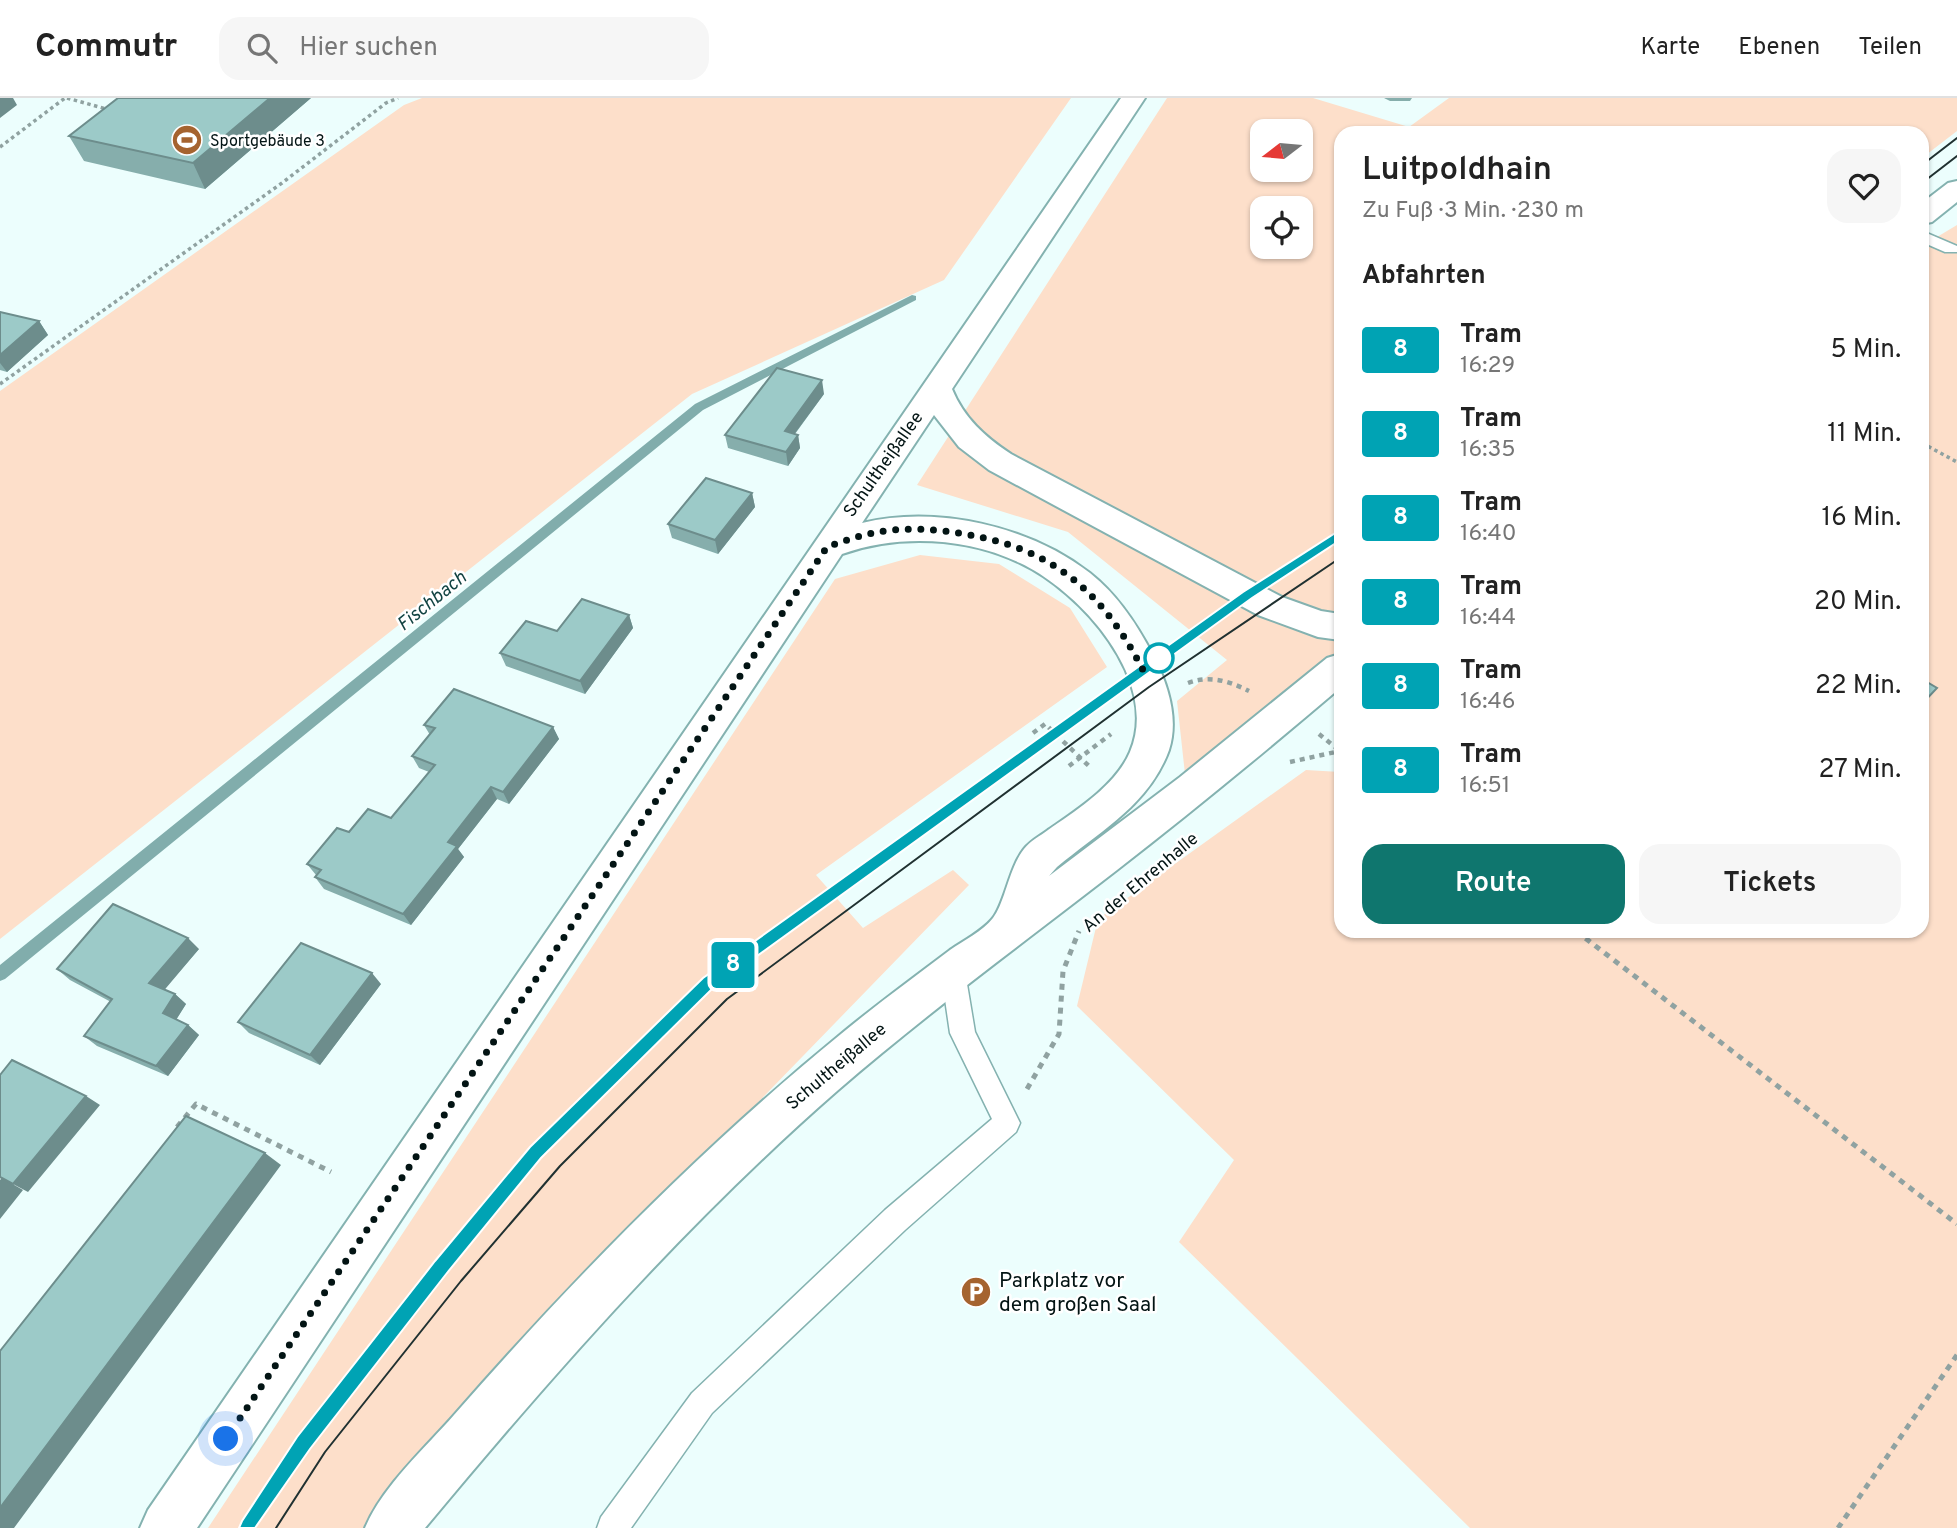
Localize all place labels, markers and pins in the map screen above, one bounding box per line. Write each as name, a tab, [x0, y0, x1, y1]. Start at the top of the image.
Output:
sports icon: Sportgebäude 3	[170, 123, 204, 157]
place label: Sportgebäude 3	[210, 132, 325, 152]
unlabelled marker	[1144, 643, 1174, 673]
place label: Parkplatz vor dem großen Saal	[999, 1268, 1157, 1319]
parking icon: Parkplatz vor dem großen Saal	[959, 1275, 993, 1309]

